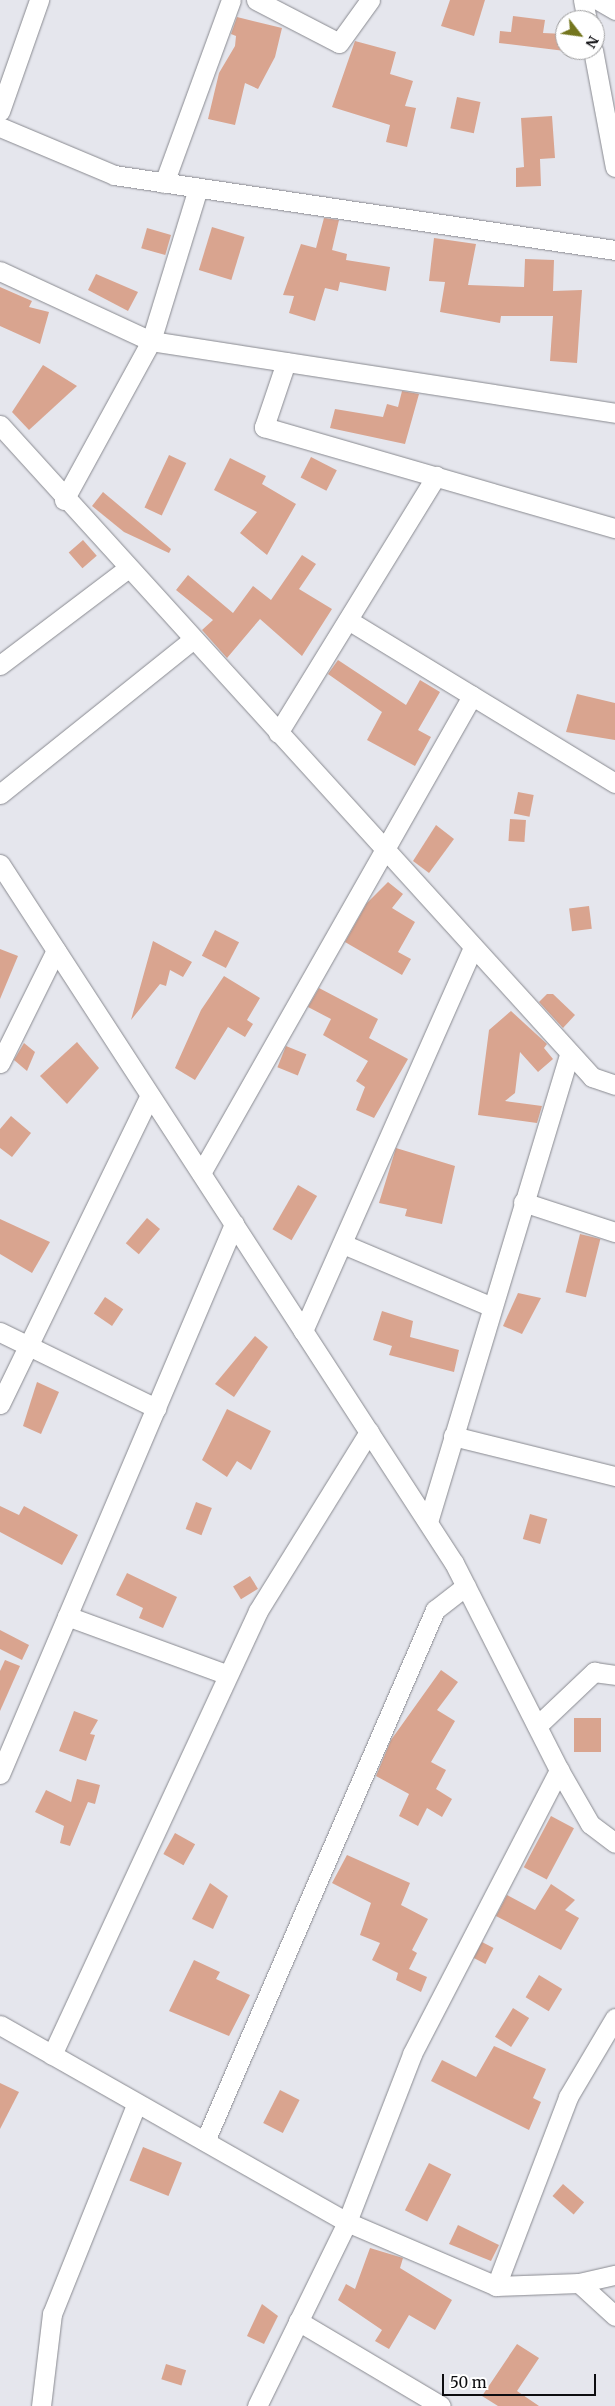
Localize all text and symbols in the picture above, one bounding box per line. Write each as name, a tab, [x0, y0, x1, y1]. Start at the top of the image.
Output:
north arrow	[555, 10, 605, 60]
text: N	[582, 33, 603, 51]
scale bar	[445, 2364, 599, 2396]
text: 50 m	[450, 2373, 487, 2392]

